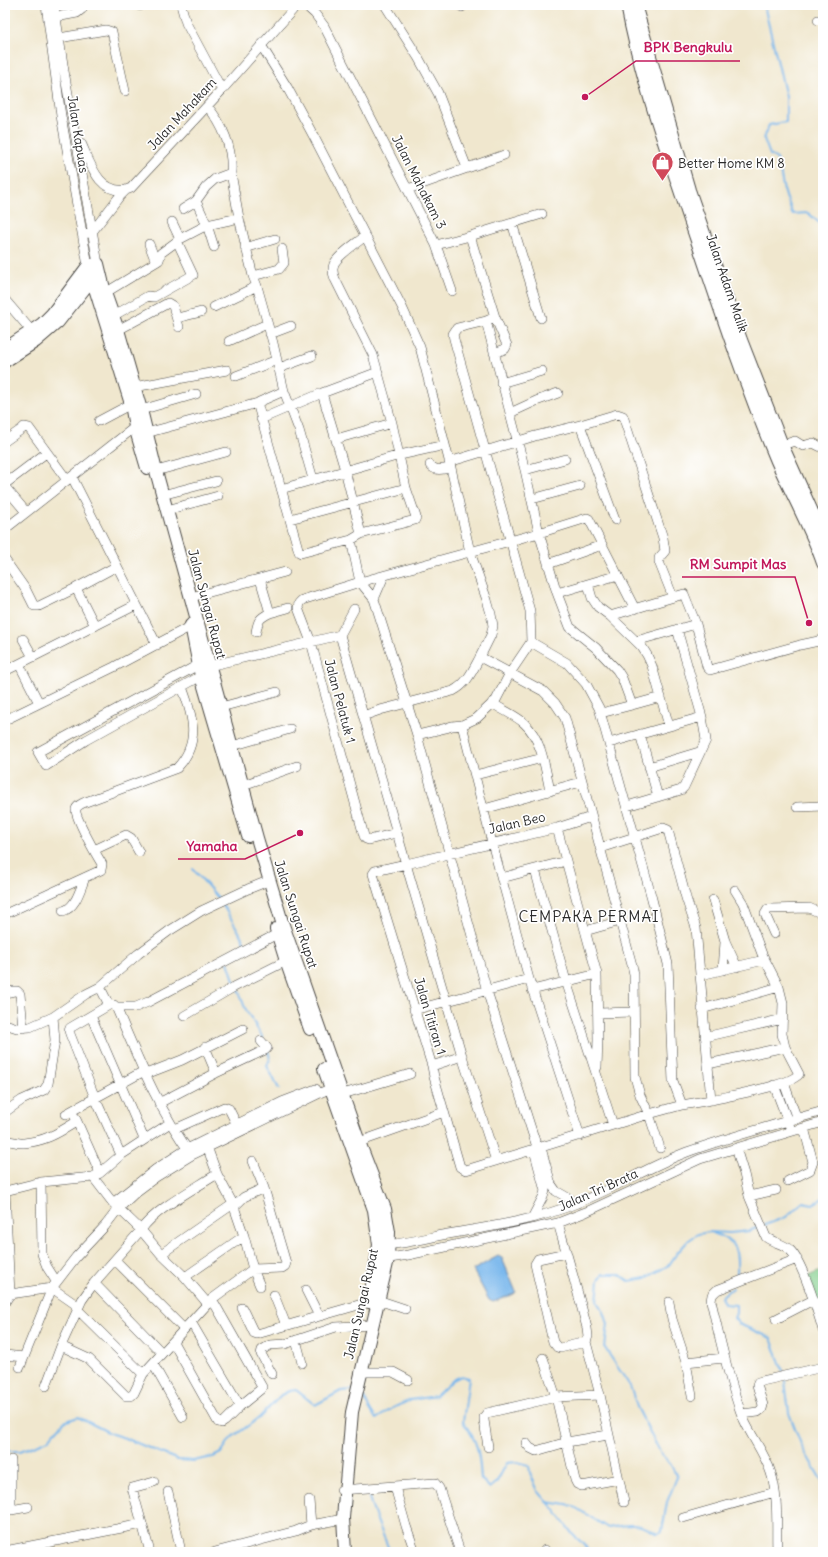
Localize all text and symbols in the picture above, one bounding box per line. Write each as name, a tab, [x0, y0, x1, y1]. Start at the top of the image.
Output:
callout: BPK Bengkulu	[636, 35, 740, 61]
text: BPK Bengkulu	[644, 38, 732, 56]
street label: Jalan Mahakam	[144, 74, 220, 154]
street label: Jalan Kapuas	[63, 94, 93, 174]
street label: Jalan Mahakam 3	[388, 132, 450, 232]
shop icon: Better Home KM 8	[650, 150, 676, 183]
place label: Better Home KM 8	[678, 155, 785, 172]
street label: Jalan Adam Malik	[702, 231, 752, 335]
street label: Jalan Sungai Rupat	[184, 547, 230, 661]
callout: RM Sumpit Mas	[682, 551, 795, 577]
text: RM Sumpit Mas	[690, 555, 787, 573]
street label: Jalan Pelatuk 1	[321, 657, 359, 745]
street label: Jalan Beo	[487, 808, 547, 838]
callout: Yamaha	[178, 833, 245, 859]
text: Yamaha	[185, 837, 238, 855]
street label: Jalan Sungai Rupat	[270, 858, 322, 971]
district label: CEMPAKA PERMAI	[518, 907, 660, 926]
street label: Jalan Titiran 1	[410, 975, 450, 1057]
street label: Jalan Tri Brata	[556, 1165, 640, 1215]
street label: Jalan Sungai Rupat	[340, 1246, 382, 1361]

